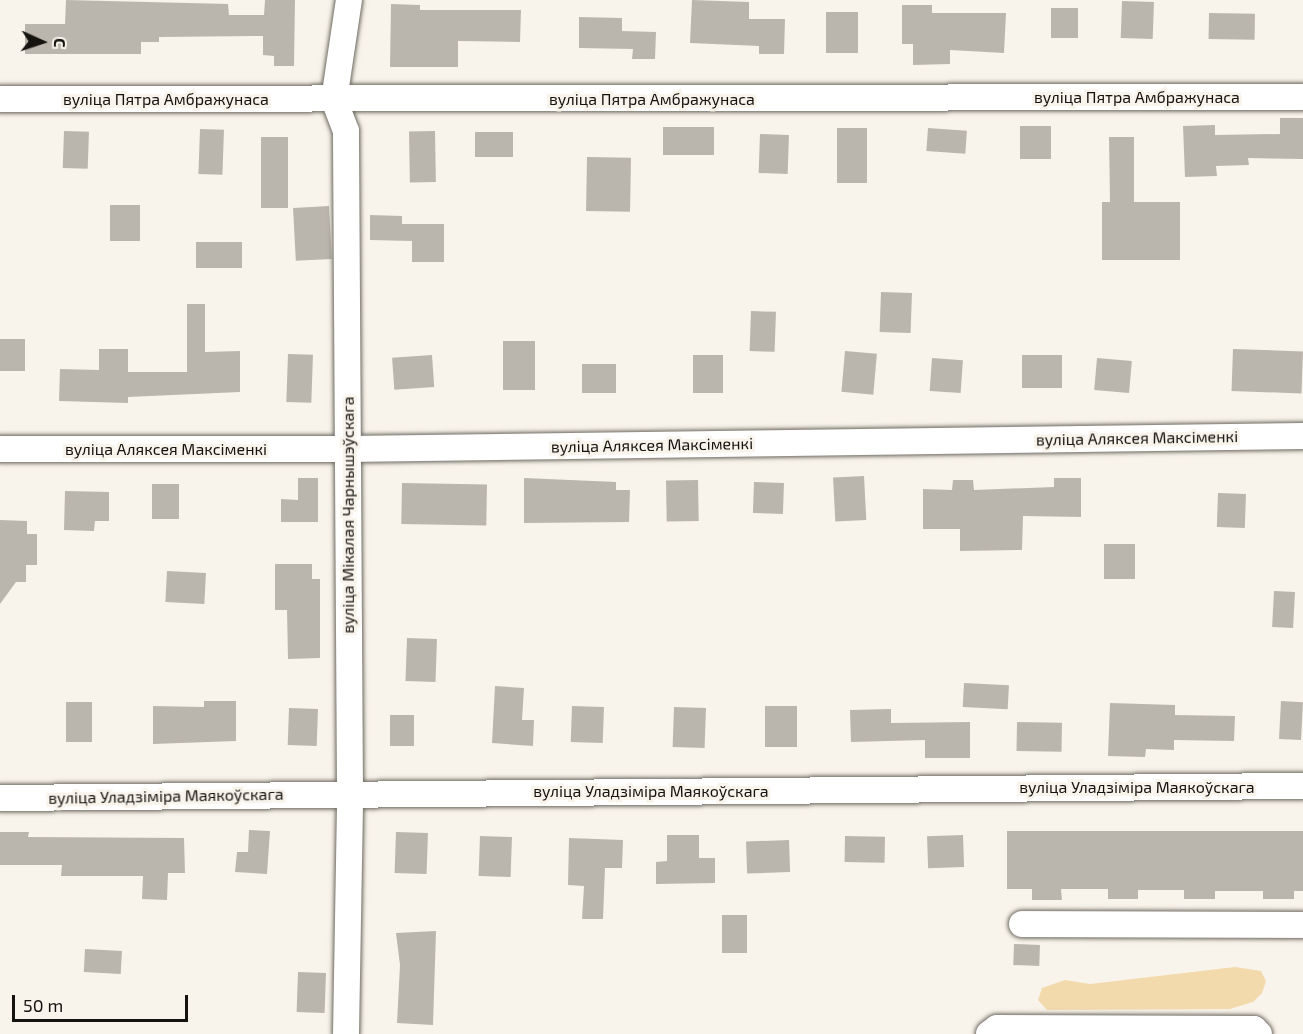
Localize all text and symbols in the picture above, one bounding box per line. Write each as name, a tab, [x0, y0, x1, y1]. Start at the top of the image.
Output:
north arrow	[12, 12, 72, 72]
text: С	[51, 38, 70, 48]
street label: вуліца Пятра Амбражунаса	[1034, 87, 1240, 107]
street label: вуліца Пятра Амбражунаса	[63, 89, 269, 109]
street label: вуліца Пятра Амбражунаса	[549, 89, 755, 109]
street label: вуліца Мікалая Чарнышэўскага	[338, 396, 358, 634]
street label: вуліца Аляксея Максіменкі	[1036, 427, 1238, 449]
street label: вуліца Аляксея Максіменкі	[551, 434, 753, 456]
street label: вуліца Аляксея Максіменкі	[65, 439, 267, 459]
street label: вуліца Уладзіміра Маякоўскага	[1019, 777, 1255, 797]
street label: вуліца Уладзіміра Маякоўскага	[533, 781, 769, 801]
street label: вуліца Уладзіміра Маякоўскага	[48, 784, 284, 808]
scale bar	[15, 983, 190, 1021]
text: 50 m	[23, 994, 63, 1016]

